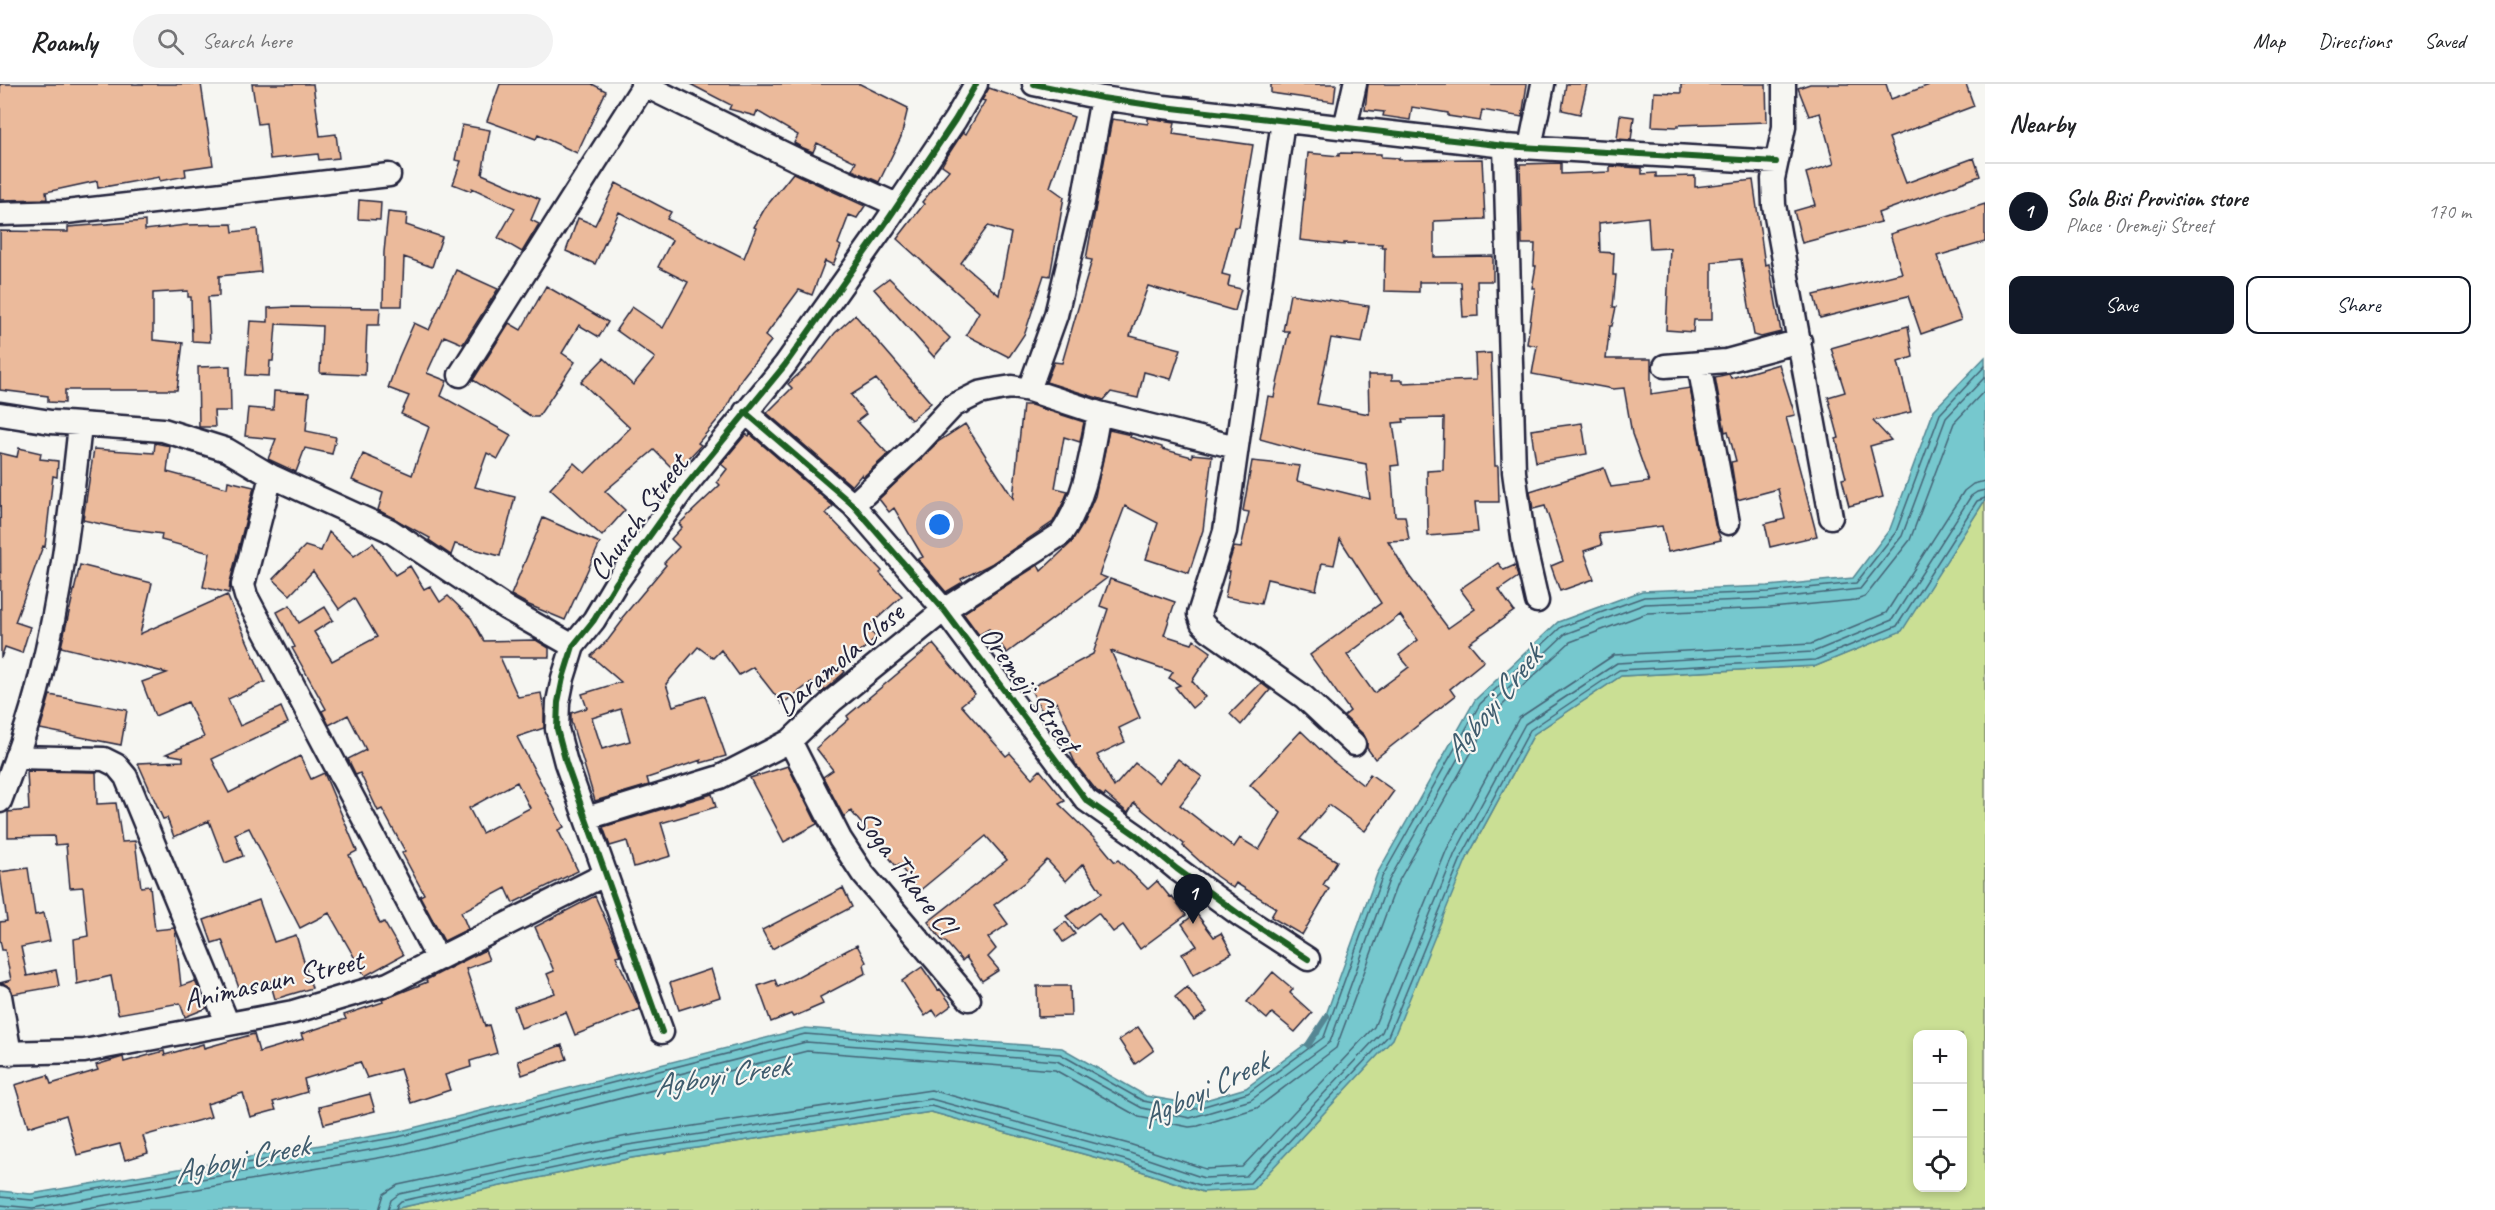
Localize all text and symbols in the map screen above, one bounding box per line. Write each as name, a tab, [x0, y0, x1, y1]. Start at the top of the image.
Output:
search box	[133, 14, 553, 68]
text: Roamly	[30, 24, 97, 59]
icon: search	[154, 25, 187, 58]
text: Search here	[202, 27, 292, 55]
text: Map	[2253, 28, 2285, 54]
text: Directions	[2318, 28, 2391, 54]
text: Saved	[2424, 28, 2465, 54]
text: Nearby	[2009, 107, 2074, 140]
text: Sola Bisi Provision store	[2066, 185, 2247, 213]
text: 1	[2024, 199, 2033, 224]
text: 170 m	[2428, 199, 2471, 224]
text: Place · Oremeji Street	[2066, 213, 2213, 238]
button: Save	[2009, 276, 2234, 334]
button: Share	[2246, 276, 2471, 334]
street label: Church Street	[579, 444, 698, 588]
your location	[925, 510, 954, 539]
street label: Daramola Close	[766, 592, 913, 724]
street label: Oremeji Street	[971, 618, 1091, 763]
water label: Agboyi Creek	[1434, 633, 1555, 769]
street label: Soga Tikare Cl	[847, 802, 968, 945]
pin: 1	[1174, 874, 1212, 924]
street label: Animasaun Street	[179, 940, 370, 1019]
map controls	[1913, 1030, 1967, 1192]
button: +	[1913, 1030, 1967, 1084]
water label: Agboyi Creek	[1134, 1039, 1279, 1138]
water label: Agboyi Creek	[651, 1044, 797, 1106]
button: −	[1913, 1084, 1967, 1138]
water label: Agboyi Creek	[170, 1123, 317, 1193]
button: locate	[1913, 1138, 1967, 1192]

